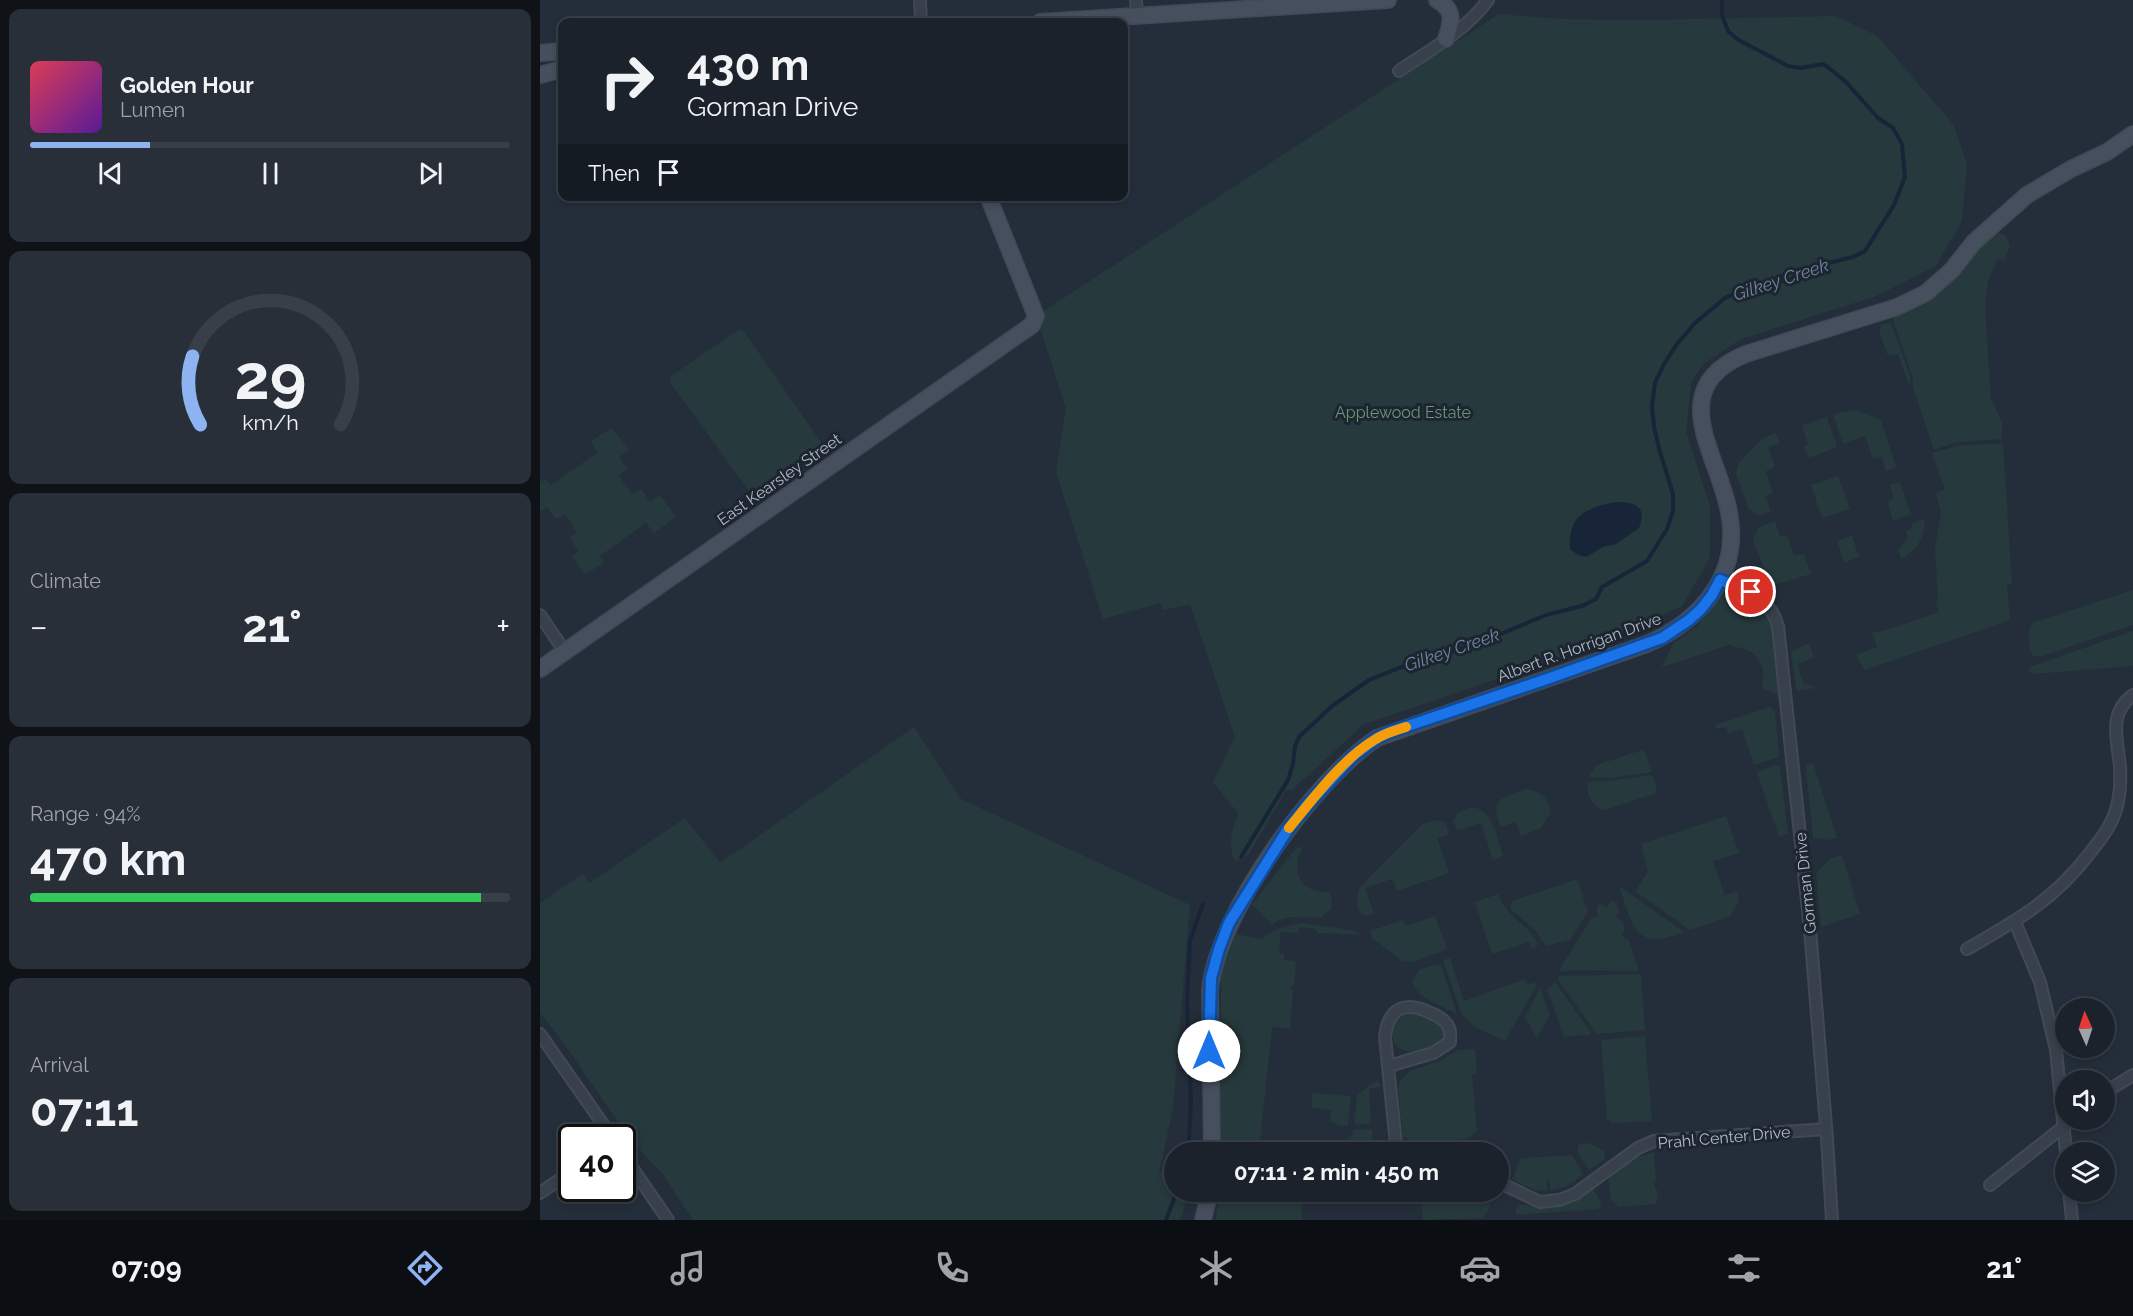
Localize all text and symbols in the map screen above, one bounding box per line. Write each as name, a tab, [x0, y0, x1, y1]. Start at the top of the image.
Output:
text: 430 m	[687, 41, 809, 90]
icon: right	[588, 42, 666, 120]
text: Golden Hour	[120, 72, 254, 98]
text: Gorman Drive	[687, 91, 858, 122]
text: Lumen	[120, 98, 185, 122]
icon: arrive	[652, 156, 685, 189]
icon: previous	[94, 157, 127, 190]
icon: pause	[254, 157, 287, 190]
icon: next	[414, 157, 447, 190]
text: Then	[588, 160, 640, 186]
water label: Gilkey Creek	[1730, 254, 1832, 305]
text: 29	[234, 340, 306, 414]
park label: Applewood Estate	[1335, 403, 1471, 422]
text: km/h	[242, 410, 298, 435]
street label: East Kearsley Street	[714, 429, 845, 529]
pin	[1725, 566, 1776, 617]
text: Climate	[30, 569, 101, 593]
icon: arrive	[1734, 575, 1767, 608]
text: 21°	[242, 600, 302, 653]
text: −	[30, 607, 48, 646]
text: +	[496, 607, 510, 646]
street label: Albert R. Horrigan Drive	[1495, 609, 1664, 686]
water label: Gilkey Creek	[1401, 623, 1503, 676]
text: Range · 94%	[30, 802, 140, 826]
street label: Gorman Drive	[1791, 831, 1820, 934]
text: 470 km	[30, 833, 186, 886]
north arrow	[2055, 998, 2115, 1058]
map controls	[2055, 998, 2115, 1202]
position arrow	[1177, 1019, 1241, 1083]
text: Arrival	[30, 1053, 89, 1077]
button: sound	[2055, 1070, 2115, 1130]
text: 07:11	[30, 1084, 138, 1137]
street label: Prahl Center Drive	[1657, 1122, 1791, 1153]
speed limit sign: 40	[558, 1124, 636, 1202]
button: layers	[2055, 1142, 2115, 1202]
text: 07:11 · 2 min · 450 m	[1234, 1159, 1439, 1185]
icon: directions	[404, 1247, 446, 1289]
icon: music	[667, 1247, 709, 1289]
icon: phone	[931, 1247, 973, 1289]
icon: climate	[1195, 1247, 1237, 1289]
icon: car	[1459, 1247, 1501, 1289]
icon: filters	[1723, 1247, 1765, 1289]
text: 07:09	[111, 1253, 182, 1284]
text: 21°	[1986, 1253, 2022, 1284]

